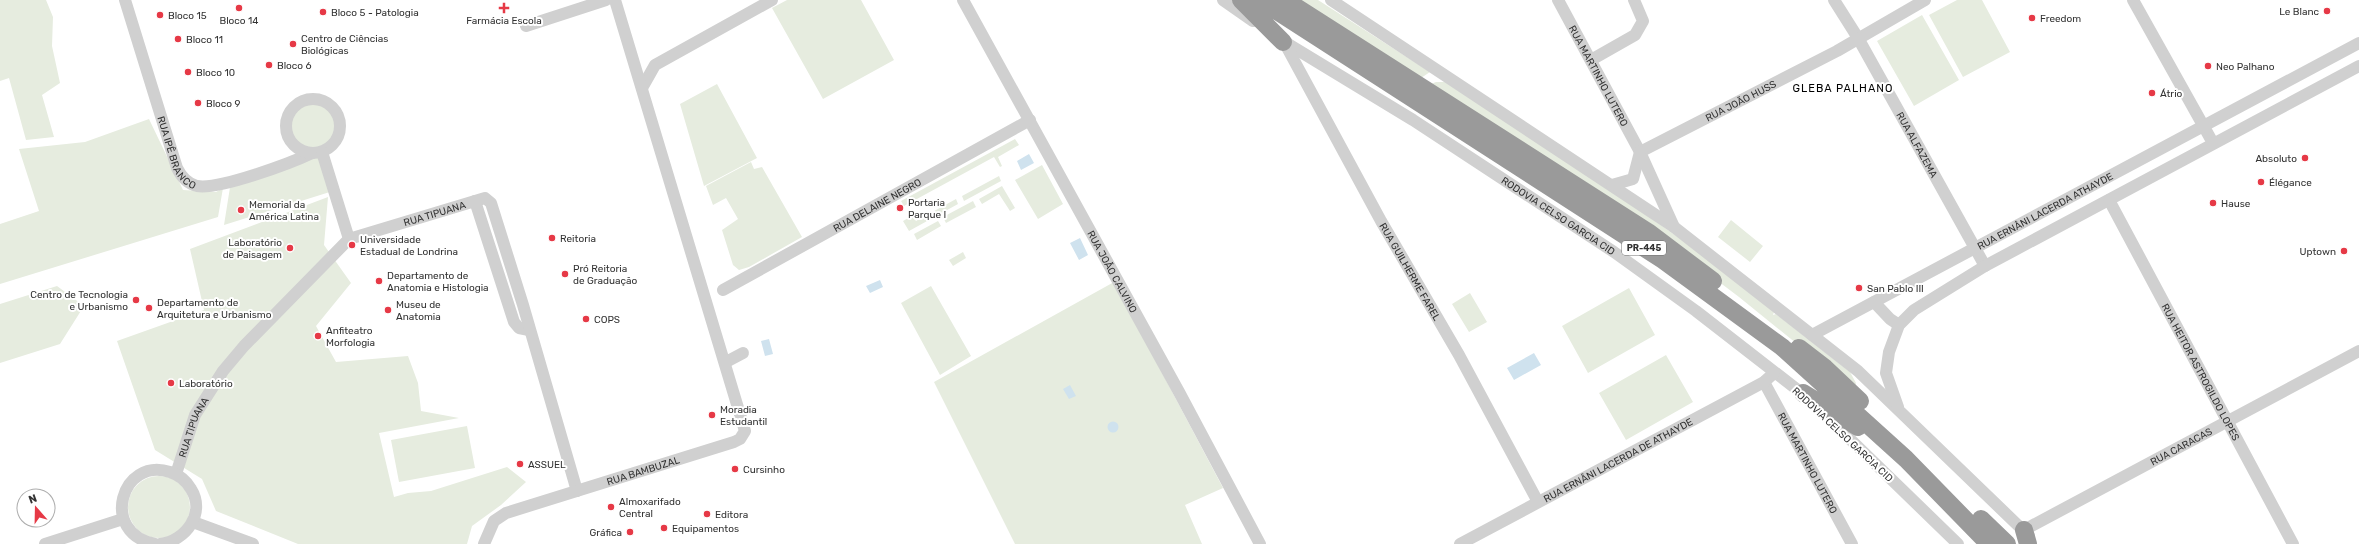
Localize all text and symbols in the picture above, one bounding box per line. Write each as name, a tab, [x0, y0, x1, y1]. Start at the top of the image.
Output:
marker: Bloco 14	[234, 3, 244, 13]
marker: Farmácia Escola	[499, 3, 509, 13]
place label: Le Blanc	[2279, 6, 2319, 18]
marker: Le Blanc	[2322, 6, 2332, 16]
marker: Bloco 5 - Patologia	[318, 7, 328, 17]
place label: Bloco 5 - Patologia	[331, 7, 419, 19]
marker: Bloco 15	[155, 10, 165, 20]
place label: Bloco 15	[168, 10, 207, 22]
marker: Freedom	[2027, 13, 2037, 23]
place label: Freedom	[2040, 13, 2081, 25]
place label: Bloco 14	[219, 15, 259, 27]
place label: Farmácia Escola	[466, 15, 542, 27]
street label: RUA MARTINHO LUTERO	[1566, 24, 1630, 129]
place label: Centro de Ciências Biológicas	[301, 33, 388, 57]
marker: Bloco 11	[173, 34, 183, 44]
place label: Bloco 11	[186, 34, 223, 46]
marker: Centro de Ciências Biológicas	[288, 39, 298, 49]
marker: Bloco 6	[264, 60, 274, 70]
place label: Bloco 6	[277, 60, 312, 72]
marker: Neo Palhano	[2203, 61, 2213, 71]
place label: Neo Palhano	[2216, 61, 2275, 73]
marker: Bloco 10	[183, 67, 193, 77]
place label: Bloco 10	[196, 67, 235, 79]
street label: RUA JOÃO HUSS	[1704, 78, 1778, 124]
district label: GLEBA PALHANO	[1793, 82, 1893, 95]
marker: Átrio	[2147, 88, 2157, 98]
place label: Átrio	[2160, 88, 2183, 100]
marker: Bloco 9	[193, 98, 203, 108]
place label: Bloco 9	[206, 98, 241, 110]
street label: RUA ALFAZEMA	[1893, 110, 1940, 180]
street label: RUA IPÊ BRANCO	[154, 115, 198, 192]
place label: Absoluto	[2255, 153, 2297, 165]
marker: Absoluto	[2300, 153, 2310, 163]
street label: RUA ERNÂNI LACERDA ATHAYDE	[1975, 170, 2115, 253]
street label: RODOVIA CELSO GARCIA CID	[1499, 175, 1617, 258]
street label: RUA DELAINE NEGRO	[831, 176, 924, 235]
marker: Élégance	[2256, 177, 2266, 187]
place label: Élégance	[2269, 177, 2312, 189]
place label: Portaria Parque I	[908, 197, 946, 221]
marker: Hause	[2208, 198, 2218, 208]
place label: Hause	[2221, 198, 2251, 210]
place label: Memorial da América Latina	[249, 199, 319, 223]
street label: RUA TIPUANA	[402, 199, 468, 229]
marker: Portaria Parque I	[895, 203, 905, 213]
marker: Memorial da América Latina	[236, 205, 246, 215]
street label: RUA GUILHERME FAREL	[1376, 221, 1443, 323]
street label: RUA JOÃO CALVINO	[1084, 229, 1139, 315]
marker: Reitoria	[547, 233, 557, 243]
place label: Reitoria	[560, 233, 596, 245]
place label: Universidade Estadual de Londrina	[360, 234, 458, 258]
place label: Laboratório de Paisagem	[223, 237, 282, 261]
marker: Universidade Estadual de Londrina	[347, 240, 357, 250]
road number: PR-445	[1622, 241, 1666, 255]
marker: Laboratório de Paisagem	[285, 243, 295, 253]
place label: Uptown	[2299, 246, 2336, 258]
marker: Uptown	[2339, 246, 2349, 256]
place label: Pró Reitoria de Graduação	[573, 263, 638, 287]
marker: Pró Reitoria de Graduação	[560, 269, 570, 279]
place label: Departamento de Anatomia e Histologia	[387, 270, 489, 294]
marker: Departamento de Anatomia e Histologia	[374, 276, 384, 286]
marker: San Pablo III	[1854, 283, 1864, 293]
place label: San Pablo III	[1867, 283, 1924, 295]
place label: Centro de Tecnologia e Urbanismo	[30, 289, 128, 313]
marker: Centro de Tecnologia e Urbanismo	[131, 295, 141, 305]
place label: Departamento de Arquitetura e Urbanismo	[157, 297, 272, 321]
place label: Museu de Anatomia	[396, 299, 441, 323]
street label: RUA HEITOR ASTROGILDO LOPES	[2159, 302, 2242, 443]
marker: Departamento de Arquitetura e Urbanismo	[144, 303, 154, 313]
marker: Museu de Anatomia	[383, 305, 393, 315]
marker: COPS	[581, 314, 591, 324]
place label: COPS	[594, 314, 620, 326]
place label: Anfiteatro Morfologia	[326, 325, 375, 349]
marker: Anfiteatro Morfologia	[313, 331, 323, 341]
marker: Laboratório	[166, 378, 176, 388]
place label: Laboratório	[179, 378, 233, 390]
street label: RODOVIA CELSO GARCIA CID	[1790, 385, 1895, 485]
street label: RUA TIPUANA	[177, 395, 212, 459]
place label: Moradia Estudantil	[720, 404, 767, 428]
marker: Moradia Estudantil	[707, 410, 717, 420]
street label: RUA MARTINHO LUTERO	[1775, 411, 1839, 516]
street label: RUA ERNÂNI LACERDA DE ATHAYDE	[1542, 416, 1695, 505]
street label: RUA CARACAS	[2149, 426, 2214, 468]
street label: RUA BAMBUZAL	[605, 454, 682, 488]
marker: ASSUEL	[515, 459, 525, 469]
place label: ASSUEL	[528, 459, 566, 471]
marker: Cursinho	[730, 464, 740, 474]
place label: Cursinho	[743, 464, 785, 476]
north arrow	[16, 488, 56, 528]
text: N	[27, 492, 39, 507]
place label: Almoxarifado Central	[619, 496, 681, 520]
marker: Almoxarifado Central	[606, 502, 616, 512]
marker: Editora	[702, 509, 712, 519]
place label: Editora	[715, 509, 748, 521]
marker: Equipamentos	[659, 523, 669, 533]
place label: Equipamentos	[672, 523, 739, 535]
place label: Gráfica	[589, 527, 622, 539]
marker: Gráfica	[625, 527, 635, 537]

